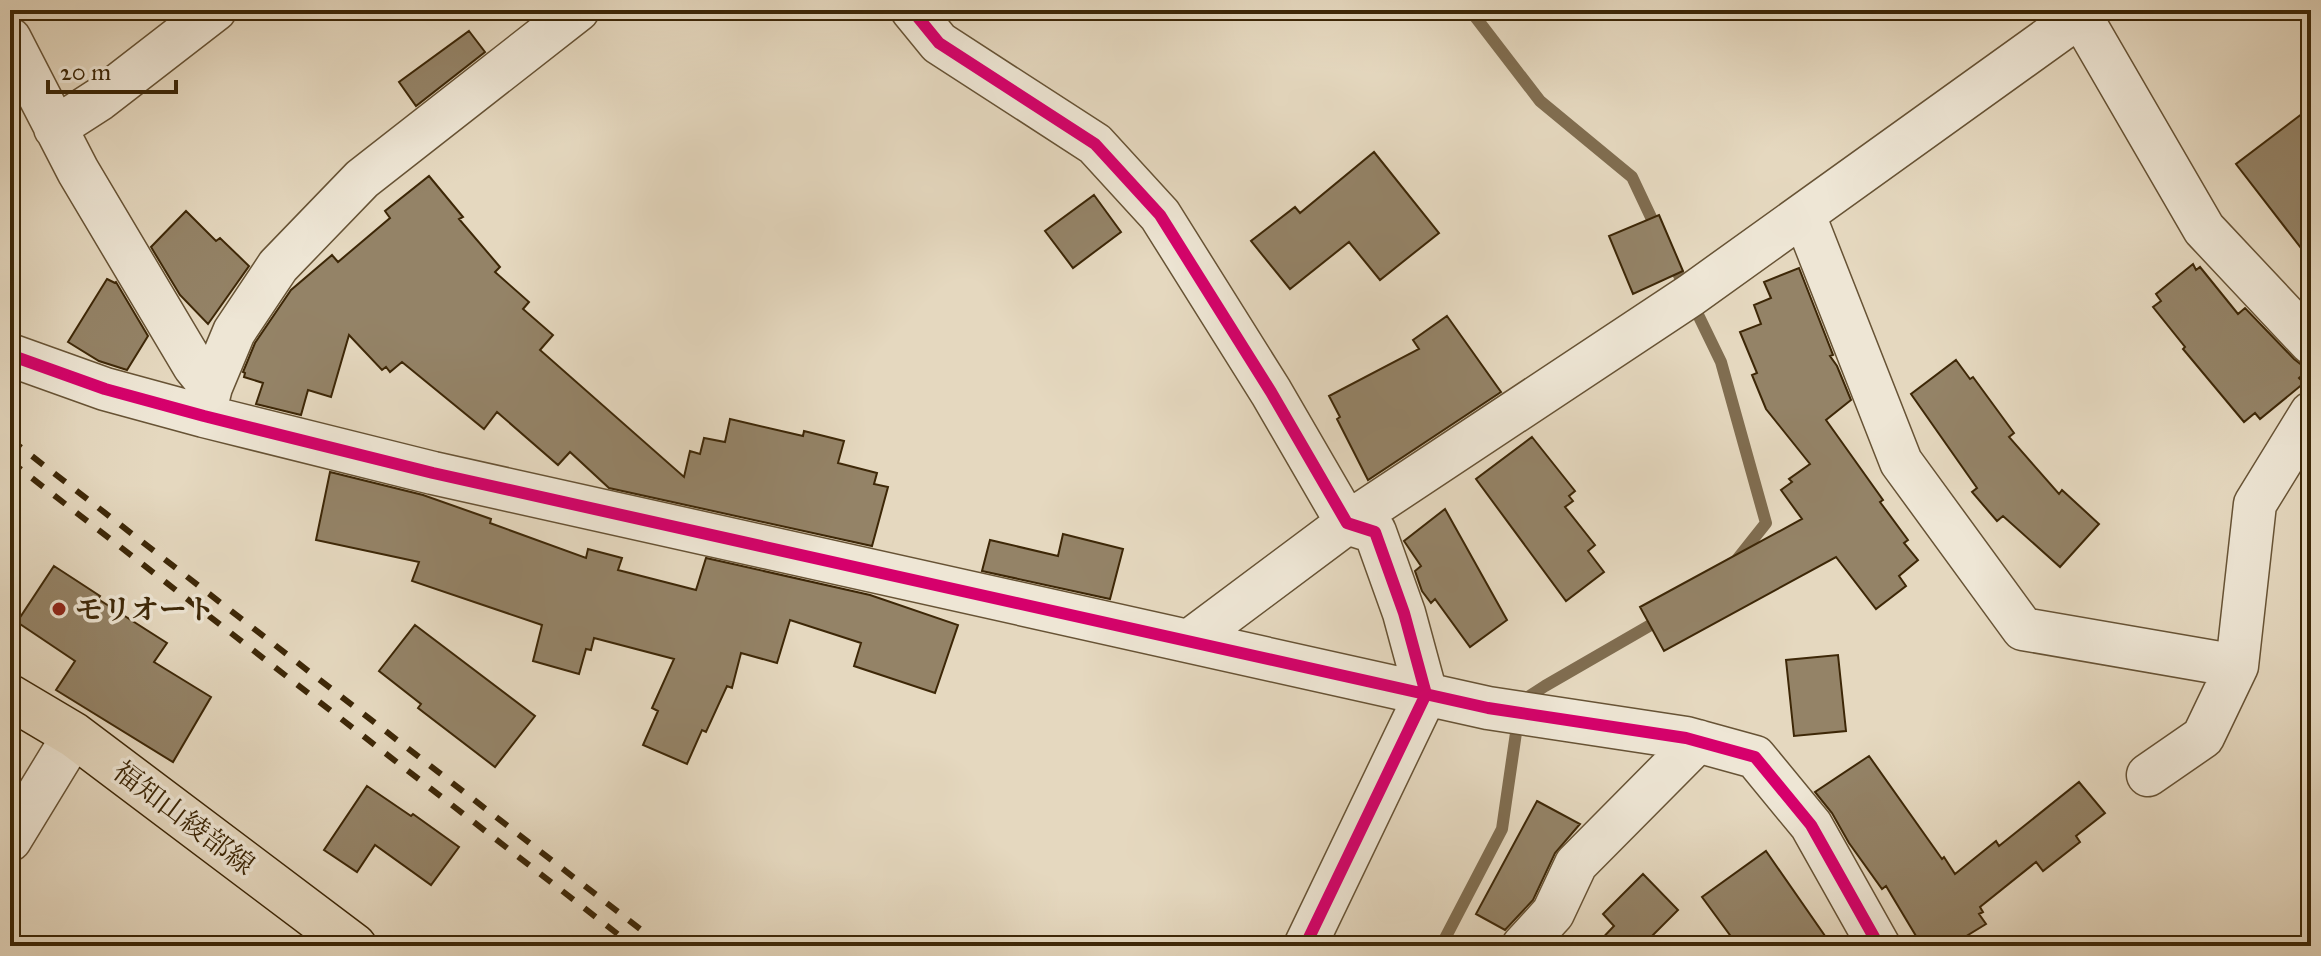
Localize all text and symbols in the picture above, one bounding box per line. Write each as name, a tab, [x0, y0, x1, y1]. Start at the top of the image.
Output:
scale bar	[48, 44, 176, 94]
text: 20 m	[60, 57, 111, 87]
place label: モリオート	[75, 592, 215, 627]
marker: モリオート	[50, 600, 68, 618]
street label: 福知山綾部線	[106, 753, 262, 883]

